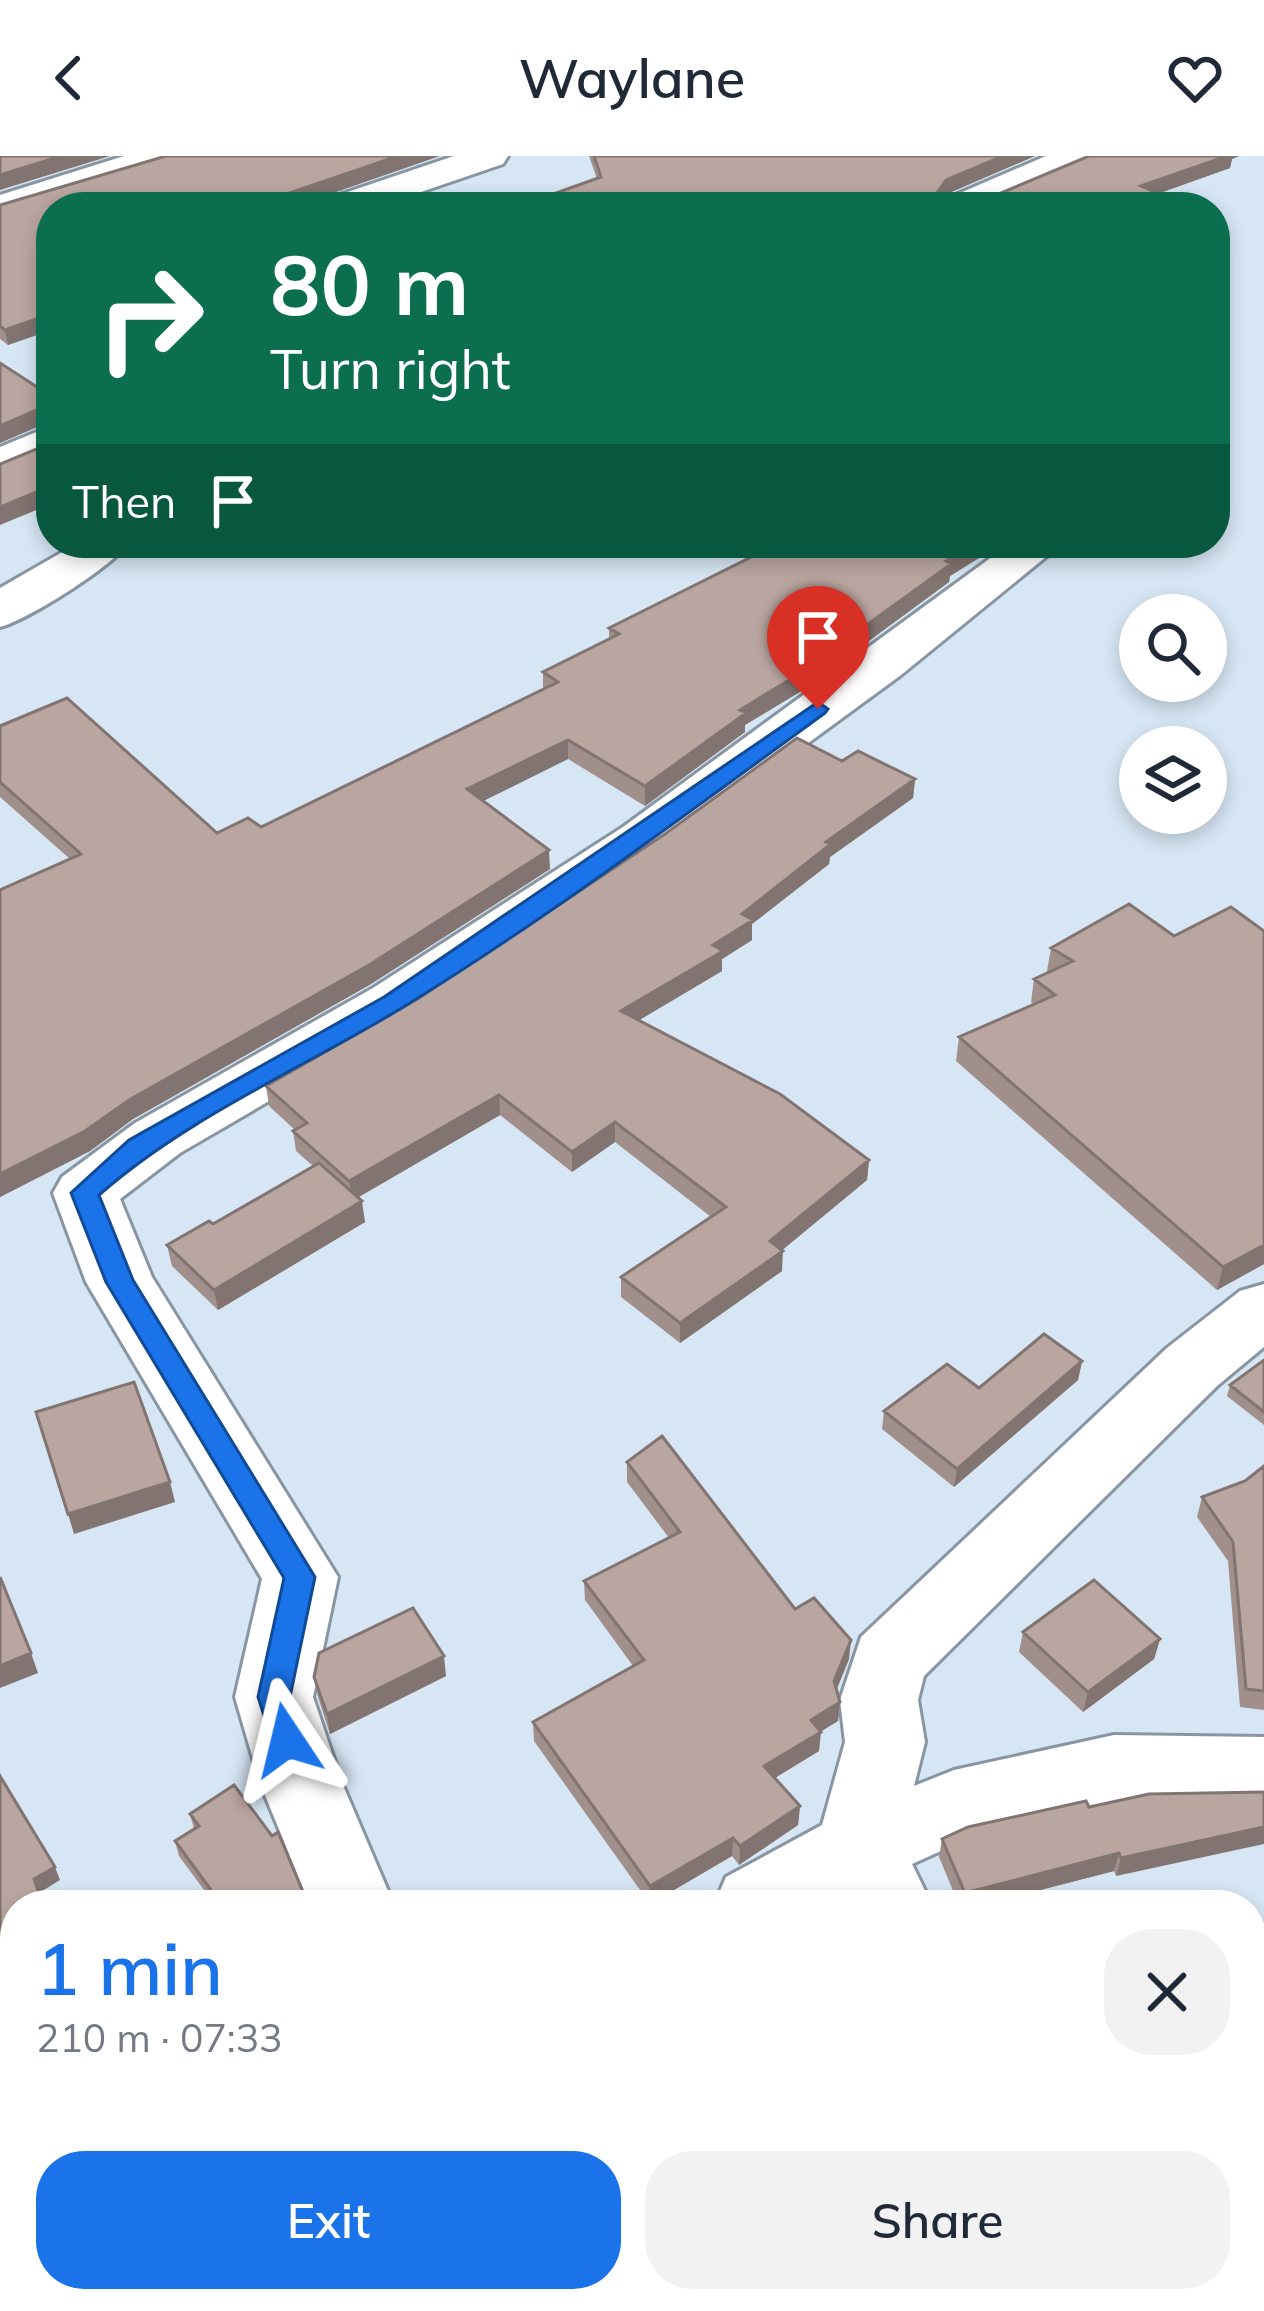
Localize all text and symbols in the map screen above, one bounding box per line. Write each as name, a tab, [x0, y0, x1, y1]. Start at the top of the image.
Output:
text: Waylane	[519, 44, 745, 112]
icon: back	[36, 45, 102, 111]
icon: heart	[1162, 45, 1228, 111]
text: 80 m	[270, 231, 469, 336]
icon: right	[72, 240, 228, 396]
text: Turn right	[270, 335, 511, 403]
icon: arrive	[200, 468, 266, 534]
text: Then	[72, 473, 176, 529]
pin	[767, 586, 869, 709]
map controls	[1119, 594, 1227, 834]
button: search	[1119, 594, 1227, 702]
icon: arrive	[785, 604, 851, 670]
button: layers	[1119, 726, 1227, 834]
position arrow	[224, 1677, 350, 1803]
text: 1 min	[36, 1923, 223, 2013]
button: close	[1104, 1929, 1230, 2055]
text: 210 m · 07:33	[36, 2013, 282, 2062]
button: Exit	[36, 2151, 621, 2289]
button: Share	[645, 2151, 1230, 2289]

